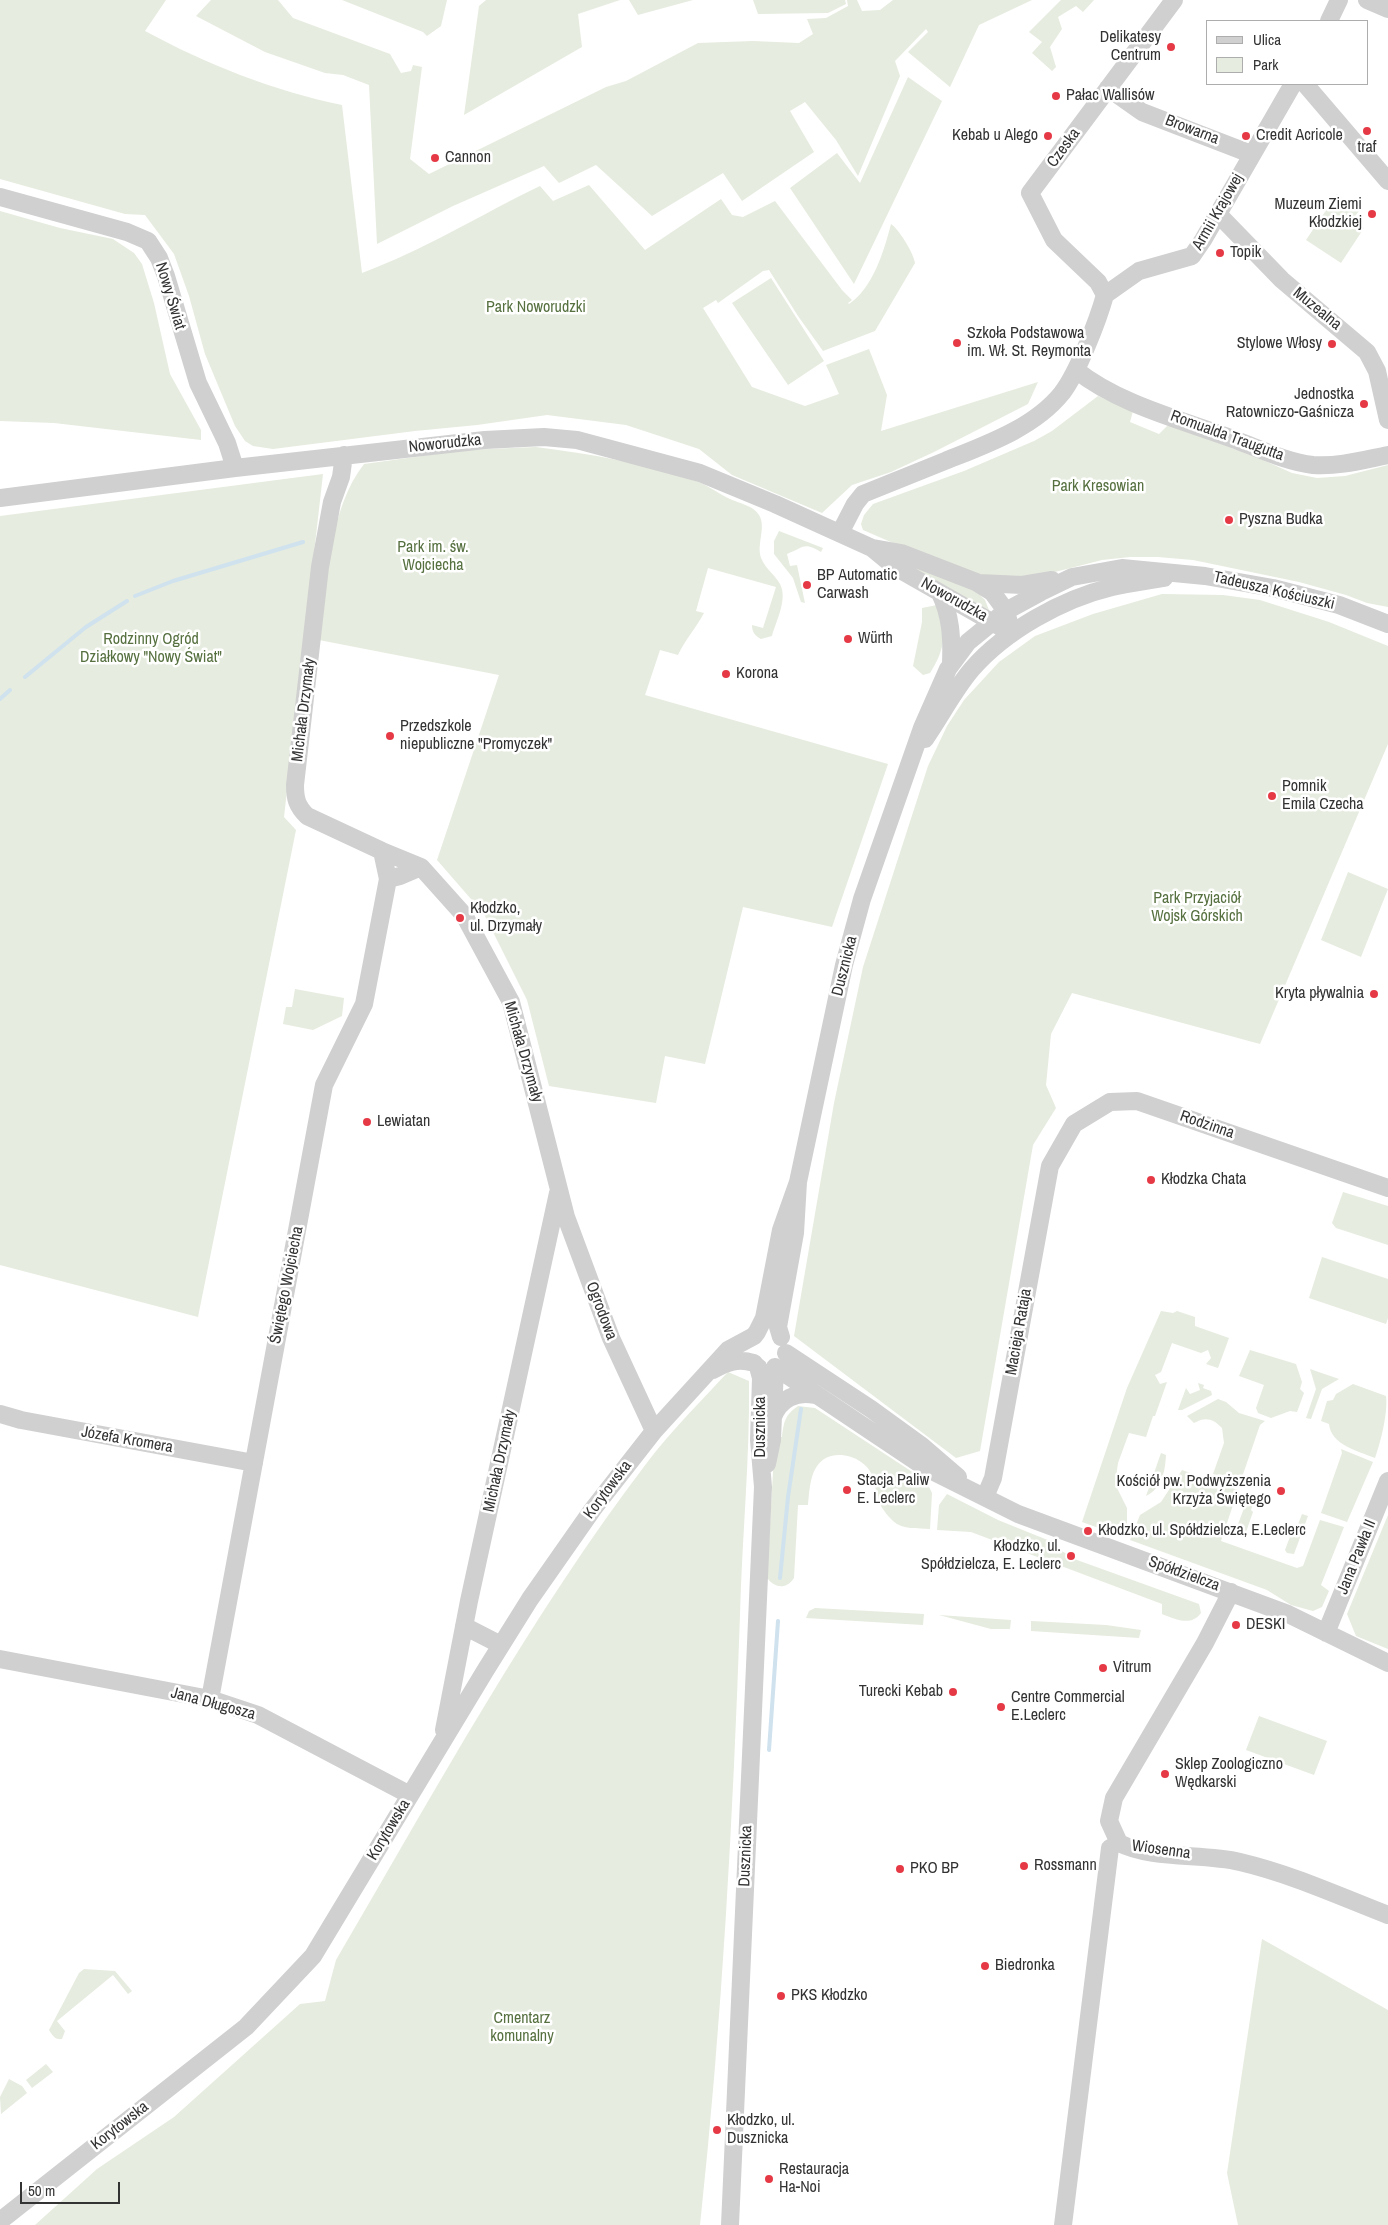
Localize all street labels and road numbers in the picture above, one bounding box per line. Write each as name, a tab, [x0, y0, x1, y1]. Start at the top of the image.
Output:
street label: Browarna	[1162, 111, 1222, 149]
street label: Czeska	[1043, 125, 1085, 171]
street label: Armii Krajowej	[1188, 170, 1248, 254]
street label: Nowy Świat	[151, 260, 189, 332]
street label: Muzealna	[1289, 284, 1345, 334]
street label: Romualda Traugutta	[1168, 407, 1286, 465]
street label: Noworudzka	[408, 431, 482, 457]
street label: Tadeusza Kościuszki	[1212, 568, 1336, 614]
street label: Noworudzka	[917, 574, 991, 626]
street label: Michała Drzymały	[288, 657, 320, 763]
street label: Dusznicka	[828, 934, 862, 998]
street label: Michała Drzymały	[499, 999, 547, 1105]
street label: Rodzinna	[1177, 1107, 1237, 1143]
street label: Świętego Wojciecha	[266, 1225, 308, 1345]
street label: Ogrodowa	[581, 1279, 621, 1343]
street label: Macieja Rataja	[1002, 1287, 1036, 1377]
street label: Dusznicka	[751, 1396, 771, 1458]
street label: Michała Drzymały	[480, 1408, 520, 1514]
street label: Józefa Kromera	[80, 1423, 174, 1457]
street label: Korytowska	[580, 1457, 636, 1523]
street label: Jana Pawła II	[1333, 1517, 1381, 1597]
street label: Spółdzielcza	[1146, 1552, 1222, 1596]
street label: Jana Długosza	[169, 1683, 257, 1725]
street label: Korytowska	[363, 1796, 415, 1864]
street label: Dusznicka	[735, 1825, 757, 1887]
street label: Wiosenna	[1130, 1836, 1192, 1864]
street label: Korytowska	[87, 2098, 153, 2154]

